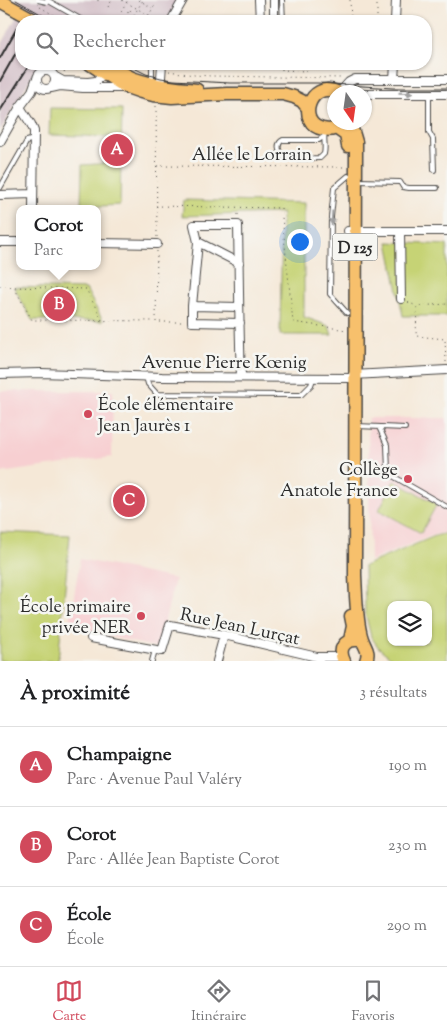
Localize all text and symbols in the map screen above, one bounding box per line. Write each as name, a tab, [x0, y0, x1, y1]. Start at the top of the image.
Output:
search box	[15, 15, 432, 70]
icon: search	[33, 29, 61, 57]
text: Rechercher	[73, 29, 166, 56]
north arrow	[327, 85, 372, 130]
one-way arrow	[398, 89, 414, 97]
pin: A	[101, 131, 133, 169]
street label: Allée le Lorrain	[192, 143, 313, 169]
popup	[16, 205, 101, 270]
one-way arrow	[327, 211, 335, 227]
text: Corot	[34, 213, 83, 240]
your location	[287, 229, 313, 255]
road number: D 125	[332, 233, 378, 260]
text: Parc	[34, 240, 63, 263]
pin: B	[43, 286, 75, 324]
street label: Avenue Pierre Kœnig	[141, 351, 307, 377]
place label: École élémentaire Jean Jaurès 1	[97, 393, 234, 440]
marker: École élémentaire Jean Jaurès 1	[82, 408, 94, 420]
place label: Collège Anatole France	[280, 458, 398, 505]
marker: Collège Anatole France	[402, 473, 414, 485]
pin: C	[113, 482, 145, 520]
place label: École primaire privée NER	[20, 595, 131, 642]
map controls	[387, 601, 432, 646]
button: layers	[387, 601, 432, 646]
street label: Rue Jean Lurçat	[177, 603, 302, 653]
marker: École primaire privée NER	[135, 610, 147, 622]
text: À proximité	[20, 679, 130, 709]
text: 3 résultats	[359, 682, 427, 705]
text: Champaigne	[67, 742, 172, 769]
text: A	[30, 755, 43, 778]
text: 190 m	[389, 755, 427, 778]
text: Parc · Avenue Paul Valéry	[67, 769, 242, 792]
text: Corot	[67, 822, 116, 849]
text: B	[31, 835, 41, 858]
text: 230 m	[388, 835, 427, 858]
text: Parc · Allée Jean Baptiste Corot	[67, 849, 280, 872]
text: École	[67, 902, 111, 929]
text: C	[30, 915, 42, 938]
text: 290 m	[387, 915, 427, 938]
text: École	[67, 929, 104, 952]
tab: Carte	[52, 977, 86, 1027]
tab: Itinéraire	[191, 977, 247, 1027]
tab: Favoris	[351, 977, 395, 1027]

